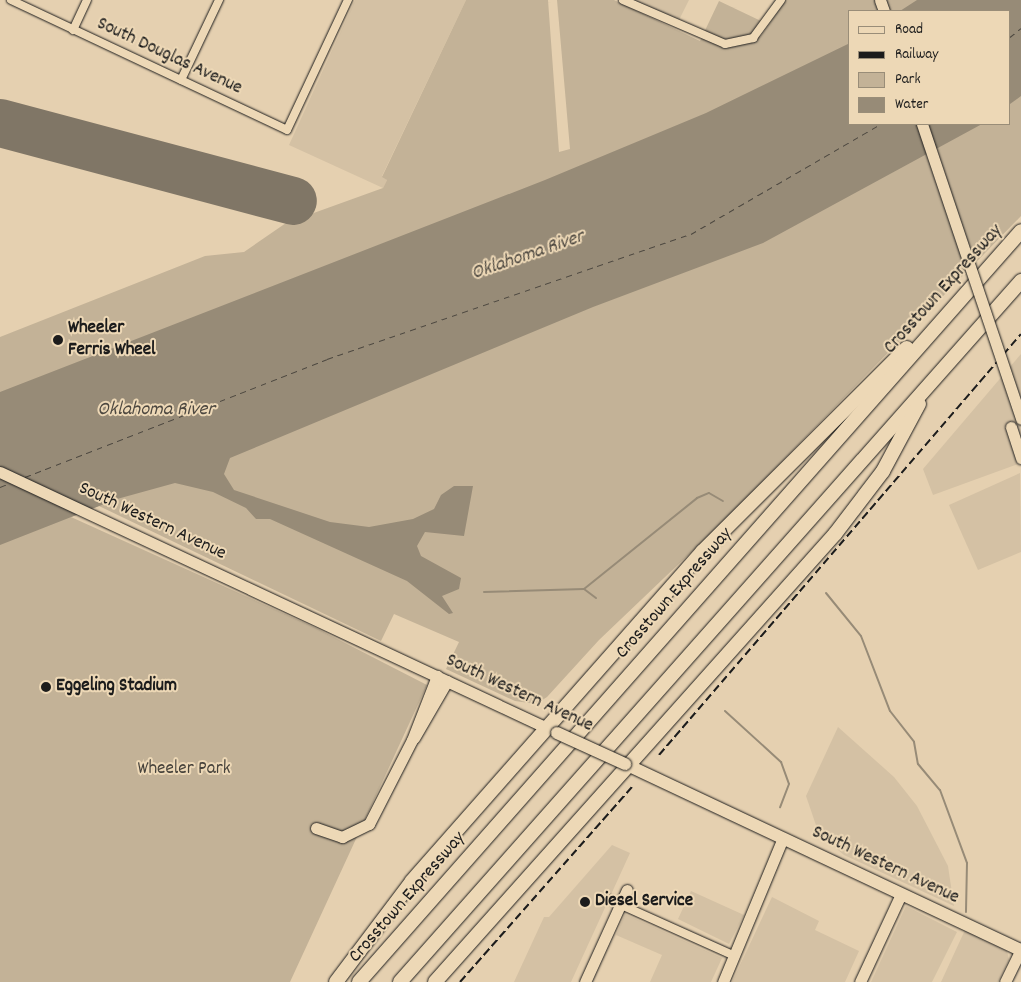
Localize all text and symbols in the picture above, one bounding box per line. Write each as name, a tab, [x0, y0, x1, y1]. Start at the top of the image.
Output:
legend	[848, 10, 1011, 125]
street label: South Douglas Avenue	[93, 13, 245, 101]
text: Road	[895, 19, 923, 41]
text: Railway	[895, 44, 938, 66]
text: Park	[895, 69, 921, 91]
text: Water	[895, 94, 928, 116]
street label: Crosstown Expressway	[880, 221, 1008, 359]
water label: Oklahoma River	[469, 226, 587, 286]
place label: Wheeler Ferris Wheel	[68, 318, 156, 362]
marker: Wheeler Ferris Wheel	[52, 334, 64, 346]
water label: Oklahoma River	[97, 398, 215, 422]
street label: South Western Avenue	[75, 478, 229, 566]
street label: Crosstown Expressway	[612, 524, 738, 664]
street label: South Western Avenue	[442, 650, 596, 738]
place label: Eggeling Stadium	[56, 676, 177, 698]
marker: Eggeling Stadium	[40, 681, 52, 693]
park label: Wheeler Park	[138, 759, 230, 781]
street label: South Western Avenue	[808, 822, 962, 910]
street label: Crosstown Expressway	[345, 828, 471, 968]
place label: Diesel Service	[595, 891, 693, 913]
marker: Diesel Service	[579, 896, 591, 908]

